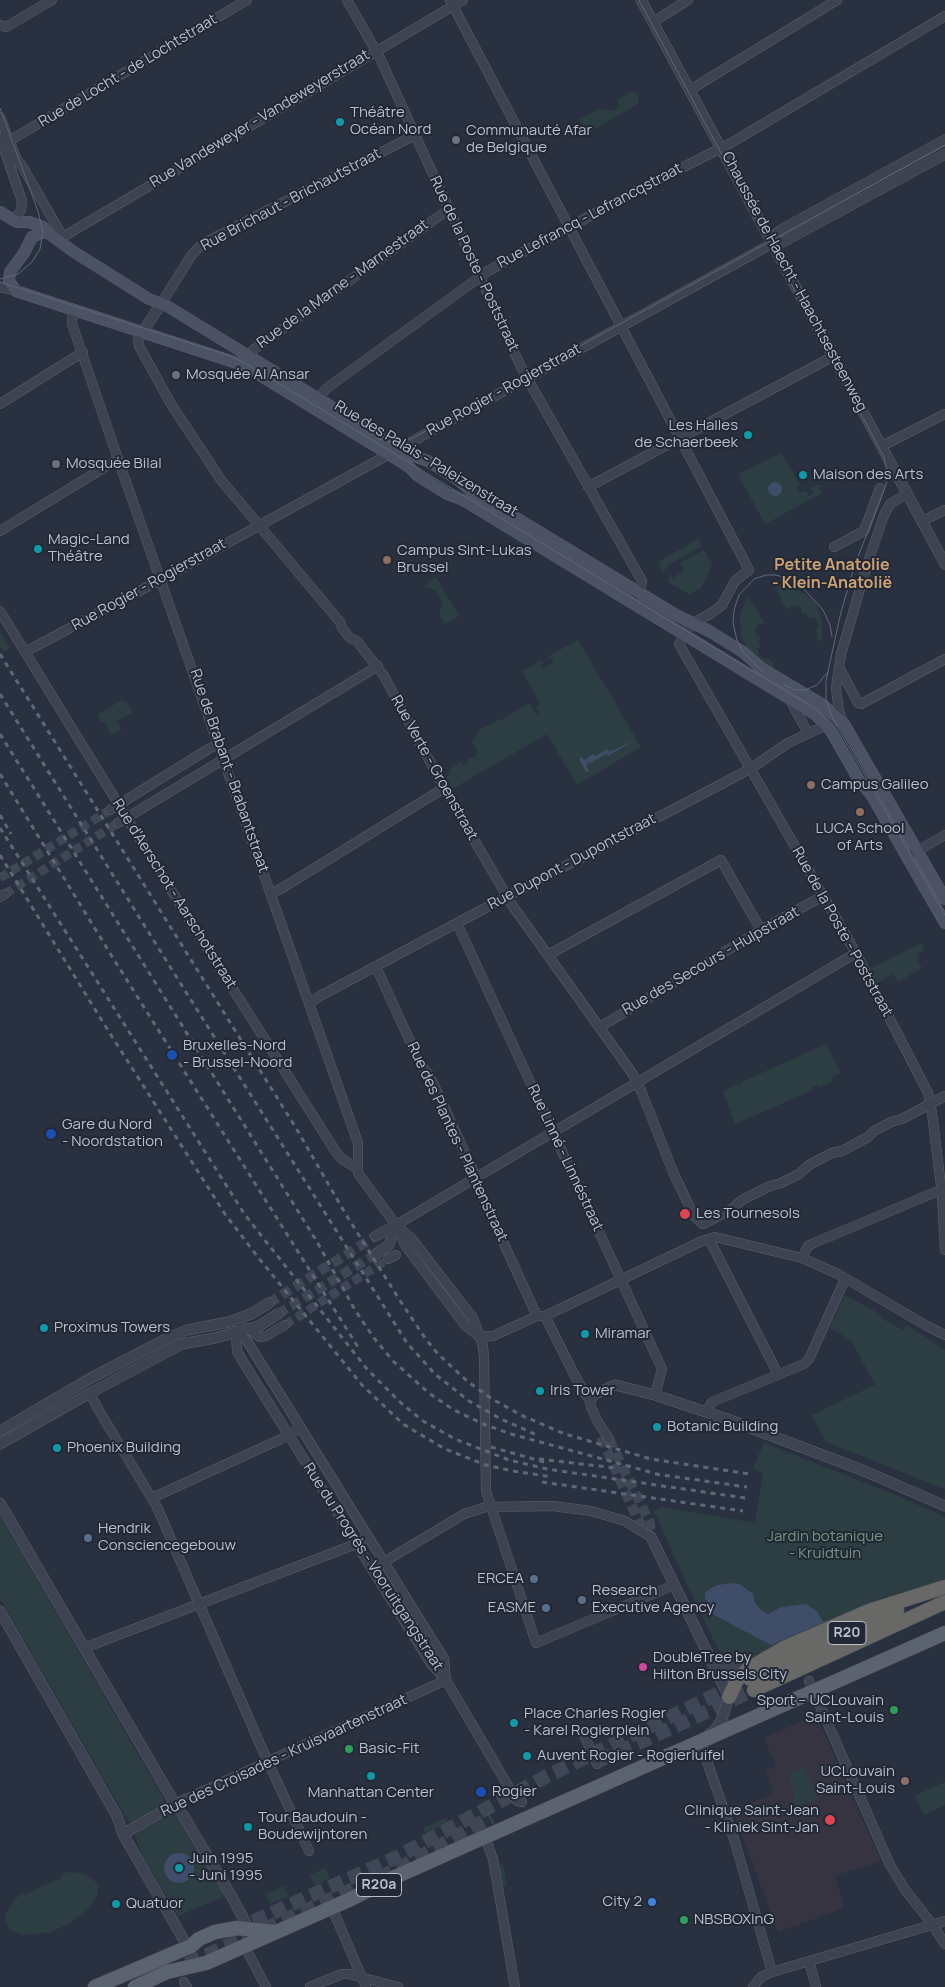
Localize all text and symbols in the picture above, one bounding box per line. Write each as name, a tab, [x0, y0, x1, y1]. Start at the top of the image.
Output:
street label: Rue de Locht - de Lochtstraat	[36, 11, 220, 131]
street label: Rue Vandeweyer - Vandeweyerstraat	[147, 46, 373, 192]
place label: Théâtre Océan Nord	[350, 104, 431, 139]
marker: Théâtre Océan Nord	[334, 116, 346, 128]
place label: Communauté Afar de Belgique	[466, 122, 592, 157]
marker: Communauté Afar de Belgique	[450, 134, 462, 146]
street label: Rue Brichaut - Brichautstraat	[198, 145, 384, 255]
street label: Chaussée de Haecht - Haachtsesteenweg	[717, 149, 871, 415]
street label: Rue Lefrancq - Lefrancqstraat	[495, 160, 685, 272]
street label: Rue de la Poste - Poststraat	[425, 173, 523, 355]
street label: Rue de la Marne - Marnestraat	[254, 216, 432, 352]
street label: Rue Rogier - Rogierstraat	[424, 340, 584, 440]
place label: Mosquée Al Ansar	[186, 366, 310, 384]
marker: Mosquée Al Ansar	[170, 369, 182, 381]
street label: Rue des Palais - Paleizenstraat	[331, 397, 521, 521]
place label: Les Halles de Schaerbeek	[635, 417, 738, 452]
marker: Les Halles de Schaerbeek	[742, 429, 754, 441]
place label: Mosquée Bilal	[66, 455, 162, 473]
marker: Mosquée Bilal	[50, 458, 62, 470]
place label: Maison des Arts	[813, 466, 923, 484]
marker: Maison des Arts	[797, 469, 809, 481]
place label: Magic-Land Théâtre	[48, 531, 130, 566]
street label: Rue Rogier - Rogierstraat	[69, 535, 229, 635]
place label: Campus Sint-Lukas Brussel	[397, 542, 532, 577]
marker: Magic-Land Théâtre	[32, 543, 44, 555]
marker: Campus Sint-Lukas Brussel	[381, 554, 393, 566]
district label: Petite Anatolie - Klein-Anatolië	[772, 556, 892, 594]
street label: Rue de Brabant - Brabantstraat	[186, 667, 272, 875]
street label: Rue Verte - Groenstraat	[387, 692, 481, 844]
place label: Campus Galileo	[821, 776, 929, 794]
marker: Campus Galileo	[805, 779, 817, 791]
street label: Rue d'Aerschot - Aarschotstraat	[108, 796, 240, 992]
marker: LUCA School of Arts	[854, 806, 866, 818]
street label: Rue Dupont - Dupontstraat	[485, 810, 659, 914]
place label: LUCA School of Arts	[816, 820, 904, 855]
street label: Rue de la Poste - Poststraat	[788, 844, 896, 1020]
street label: Rue des Secours - Hulpstraat	[619, 903, 803, 1019]
place label: Bruxelles-Nord - Brussel-Noord	[183, 1037, 292, 1072]
street label: Rue des Plantes - Plantenstraat	[403, 1040, 511, 1244]
marker: Bruxelles-Nord - Brussel-Noord	[165, 1048, 179, 1062]
street label: Rue Linné - Linnéstraat	[523, 1082, 607, 1234]
place label: Gare du Nord - Noordstation	[62, 1116, 163, 1151]
marker: Gare du Nord - Noordstation	[44, 1127, 58, 1141]
place label: Les Tournesols	[696, 1205, 800, 1223]
marker: Les Tournesols	[678, 1207, 692, 1221]
place label: Proximus Towers	[54, 1319, 170, 1337]
marker: Proximus Towers	[38, 1322, 50, 1334]
place label: Miramar	[595, 1325, 651, 1343]
marker: Miramar	[579, 1328, 591, 1340]
place label: Iris Tower	[550, 1382, 615, 1400]
marker: Iris Tower	[534, 1385, 546, 1397]
place label: Botanic Building	[667, 1418, 778, 1436]
marker: Botanic Building	[651, 1421, 663, 1433]
place label: Phoenix Building	[67, 1439, 181, 1457]
marker: Phoenix Building	[51, 1442, 63, 1454]
street label: Rue du Progrès - Vooruitgangstraat	[299, 1460, 447, 1674]
place label: Hendrik Consciencegebouw	[98, 1520, 236, 1555]
park label: Jardin botanique - Kruidtuin	[767, 1528, 883, 1563]
marker: Hendrik Consciencegebouw	[82, 1532, 94, 1544]
place label: ERCEA	[477, 1570, 524, 1588]
marker: ERCEA	[528, 1573, 540, 1585]
place label: Research Executive Agency	[592, 1582, 714, 1617]
marker: Research Executive Agency	[576, 1594, 588, 1606]
place label: EASME	[488, 1599, 536, 1617]
marker: EASME	[540, 1602, 552, 1614]
road number: R20	[828, 1622, 866, 1645]
place label: DoubleTree by Hilton Brussels City	[653, 1649, 787, 1684]
marker: DoubleTree by Hilton Brussels City	[637, 1661, 649, 1673]
street label: Rue des Croisades - Kruisvaartenstraat	[158, 1691, 410, 1821]
place label: Sport – UCLouvain Saint-Louis	[757, 1692, 884, 1727]
marker: Sport – UCLouvain Saint-Louis	[888, 1704, 900, 1716]
place label: Place Charles Rogier - Karel Rogierplein	[524, 1705, 666, 1740]
marker: Place Charles Rogier - Karel Rogierplein	[508, 1717, 520, 1729]
place label: Basic-Fit	[359, 1740, 420, 1758]
marker: Basic-Fit	[343, 1743, 355, 1755]
place label: Auvent Rogier - Rogierluifel	[537, 1747, 724, 1765]
marker: Auvent Rogier - Rogierluifel	[521, 1750, 533, 1762]
place label: UCLouvain Saint-Louis	[816, 1763, 895, 1798]
marker: Manhattan Center	[365, 1770, 377, 1782]
marker: UCLouvain Saint-Louis	[899, 1775, 911, 1787]
place label: Rogier	[492, 1783, 537, 1801]
place label: Manhattan Center	[308, 1784, 434, 1802]
marker: Rogier	[474, 1785, 488, 1799]
place label: Clinique Saint-Jean - Kliniek Sint-Jan	[685, 1802, 819, 1837]
place label: Tour Baudouin - Boudewijntoren	[258, 1809, 367, 1844]
marker: Clinique Saint-Jean - Kliniek Sint-Jan	[823, 1813, 837, 1827]
marker: Tour Baudouin - Boudewijntoren	[242, 1821, 254, 1833]
place label: Juin 1995 - Juni 1995	[189, 1850, 263, 1885]
marker: Juin 1995 - Juni 1995	[173, 1862, 185, 1874]
road number: R20a	[356, 1874, 402, 1896]
place label: City 2	[603, 1893, 642, 1911]
place label: Quatuor	[126, 1895, 183, 1913]
marker: City 2	[646, 1896, 658, 1908]
marker: Quatuor	[110, 1898, 122, 1910]
place label: NBSBOXInG	[694, 1911, 774, 1929]
marker: NBSBOXInG	[678, 1914, 690, 1926]

